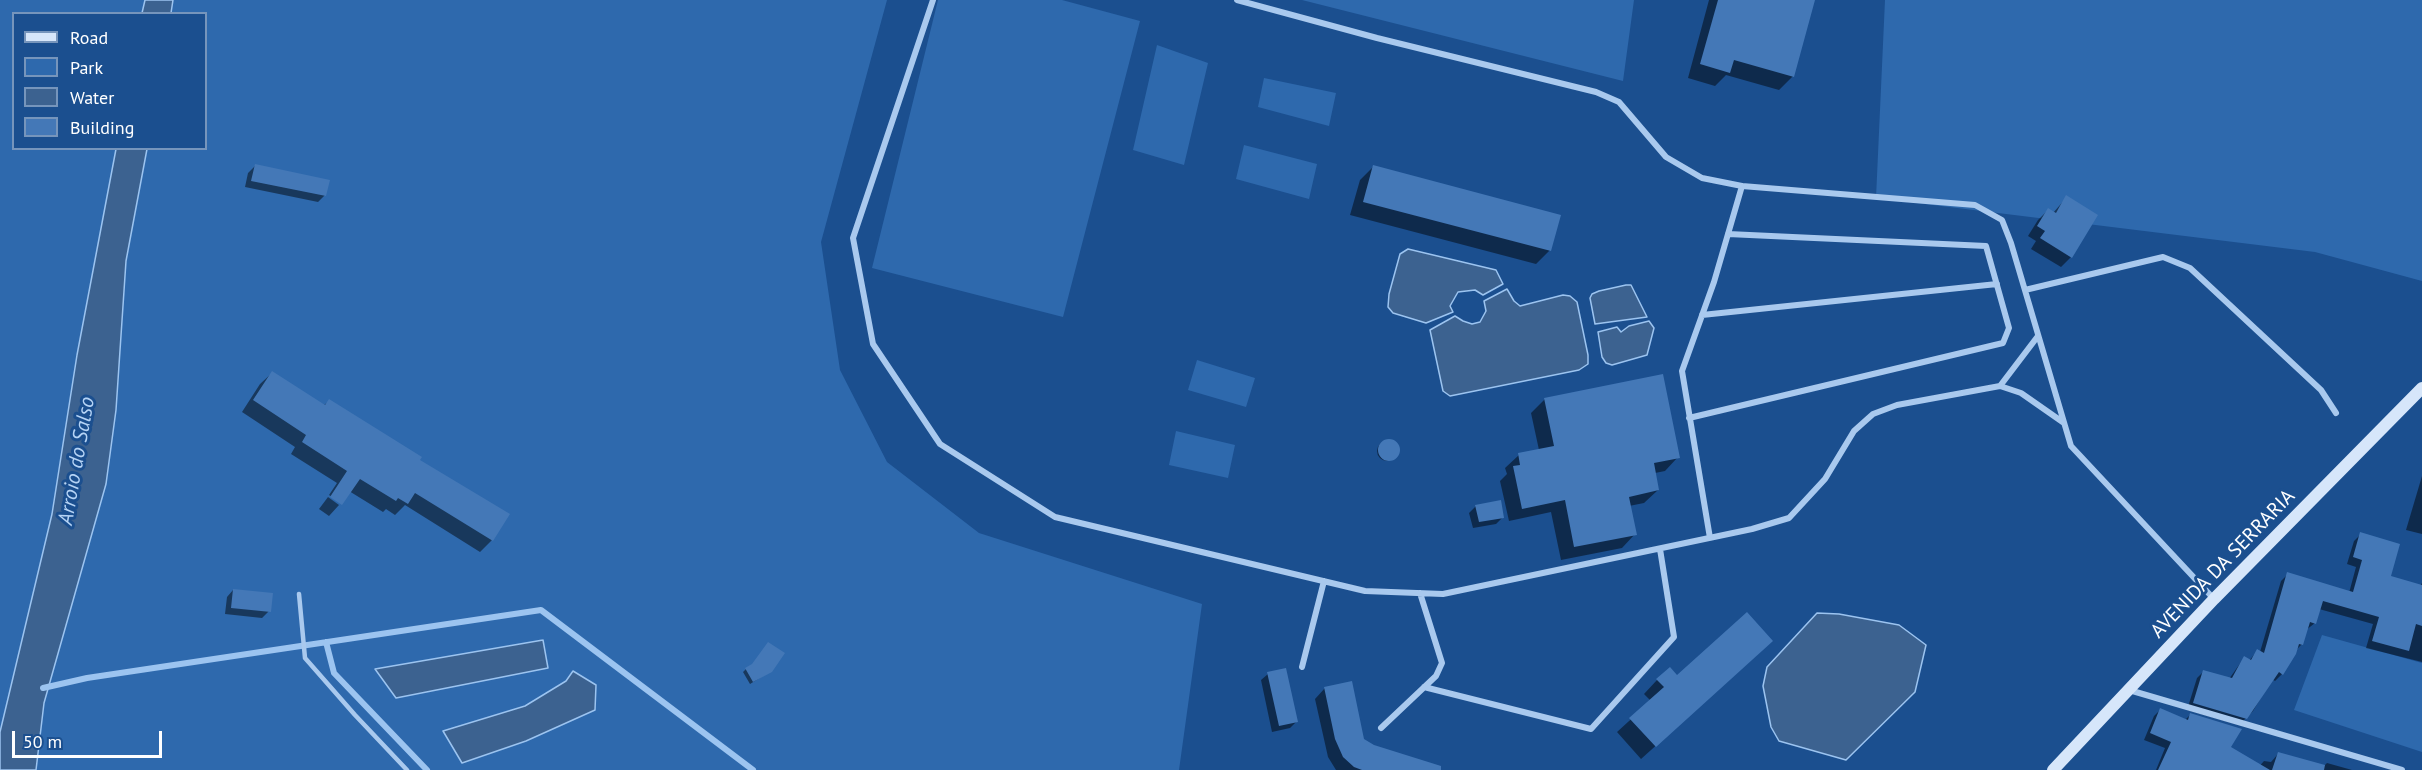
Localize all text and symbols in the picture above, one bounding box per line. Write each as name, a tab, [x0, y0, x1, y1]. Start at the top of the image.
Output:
legend	[12, 12, 207, 150]
text: Road	[70, 26, 108, 49]
text: Park	[70, 56, 103, 79]
text: Water	[70, 86, 114, 109]
text: Building	[70, 116, 134, 139]
water label: Arroio do Salso	[53, 395, 101, 527]
street label: AVENIDA DA SERRARIA	[2146, 485, 2300, 643]
scale bar	[15, 719, 165, 757]
text: 50 m	[23, 730, 62, 753]

